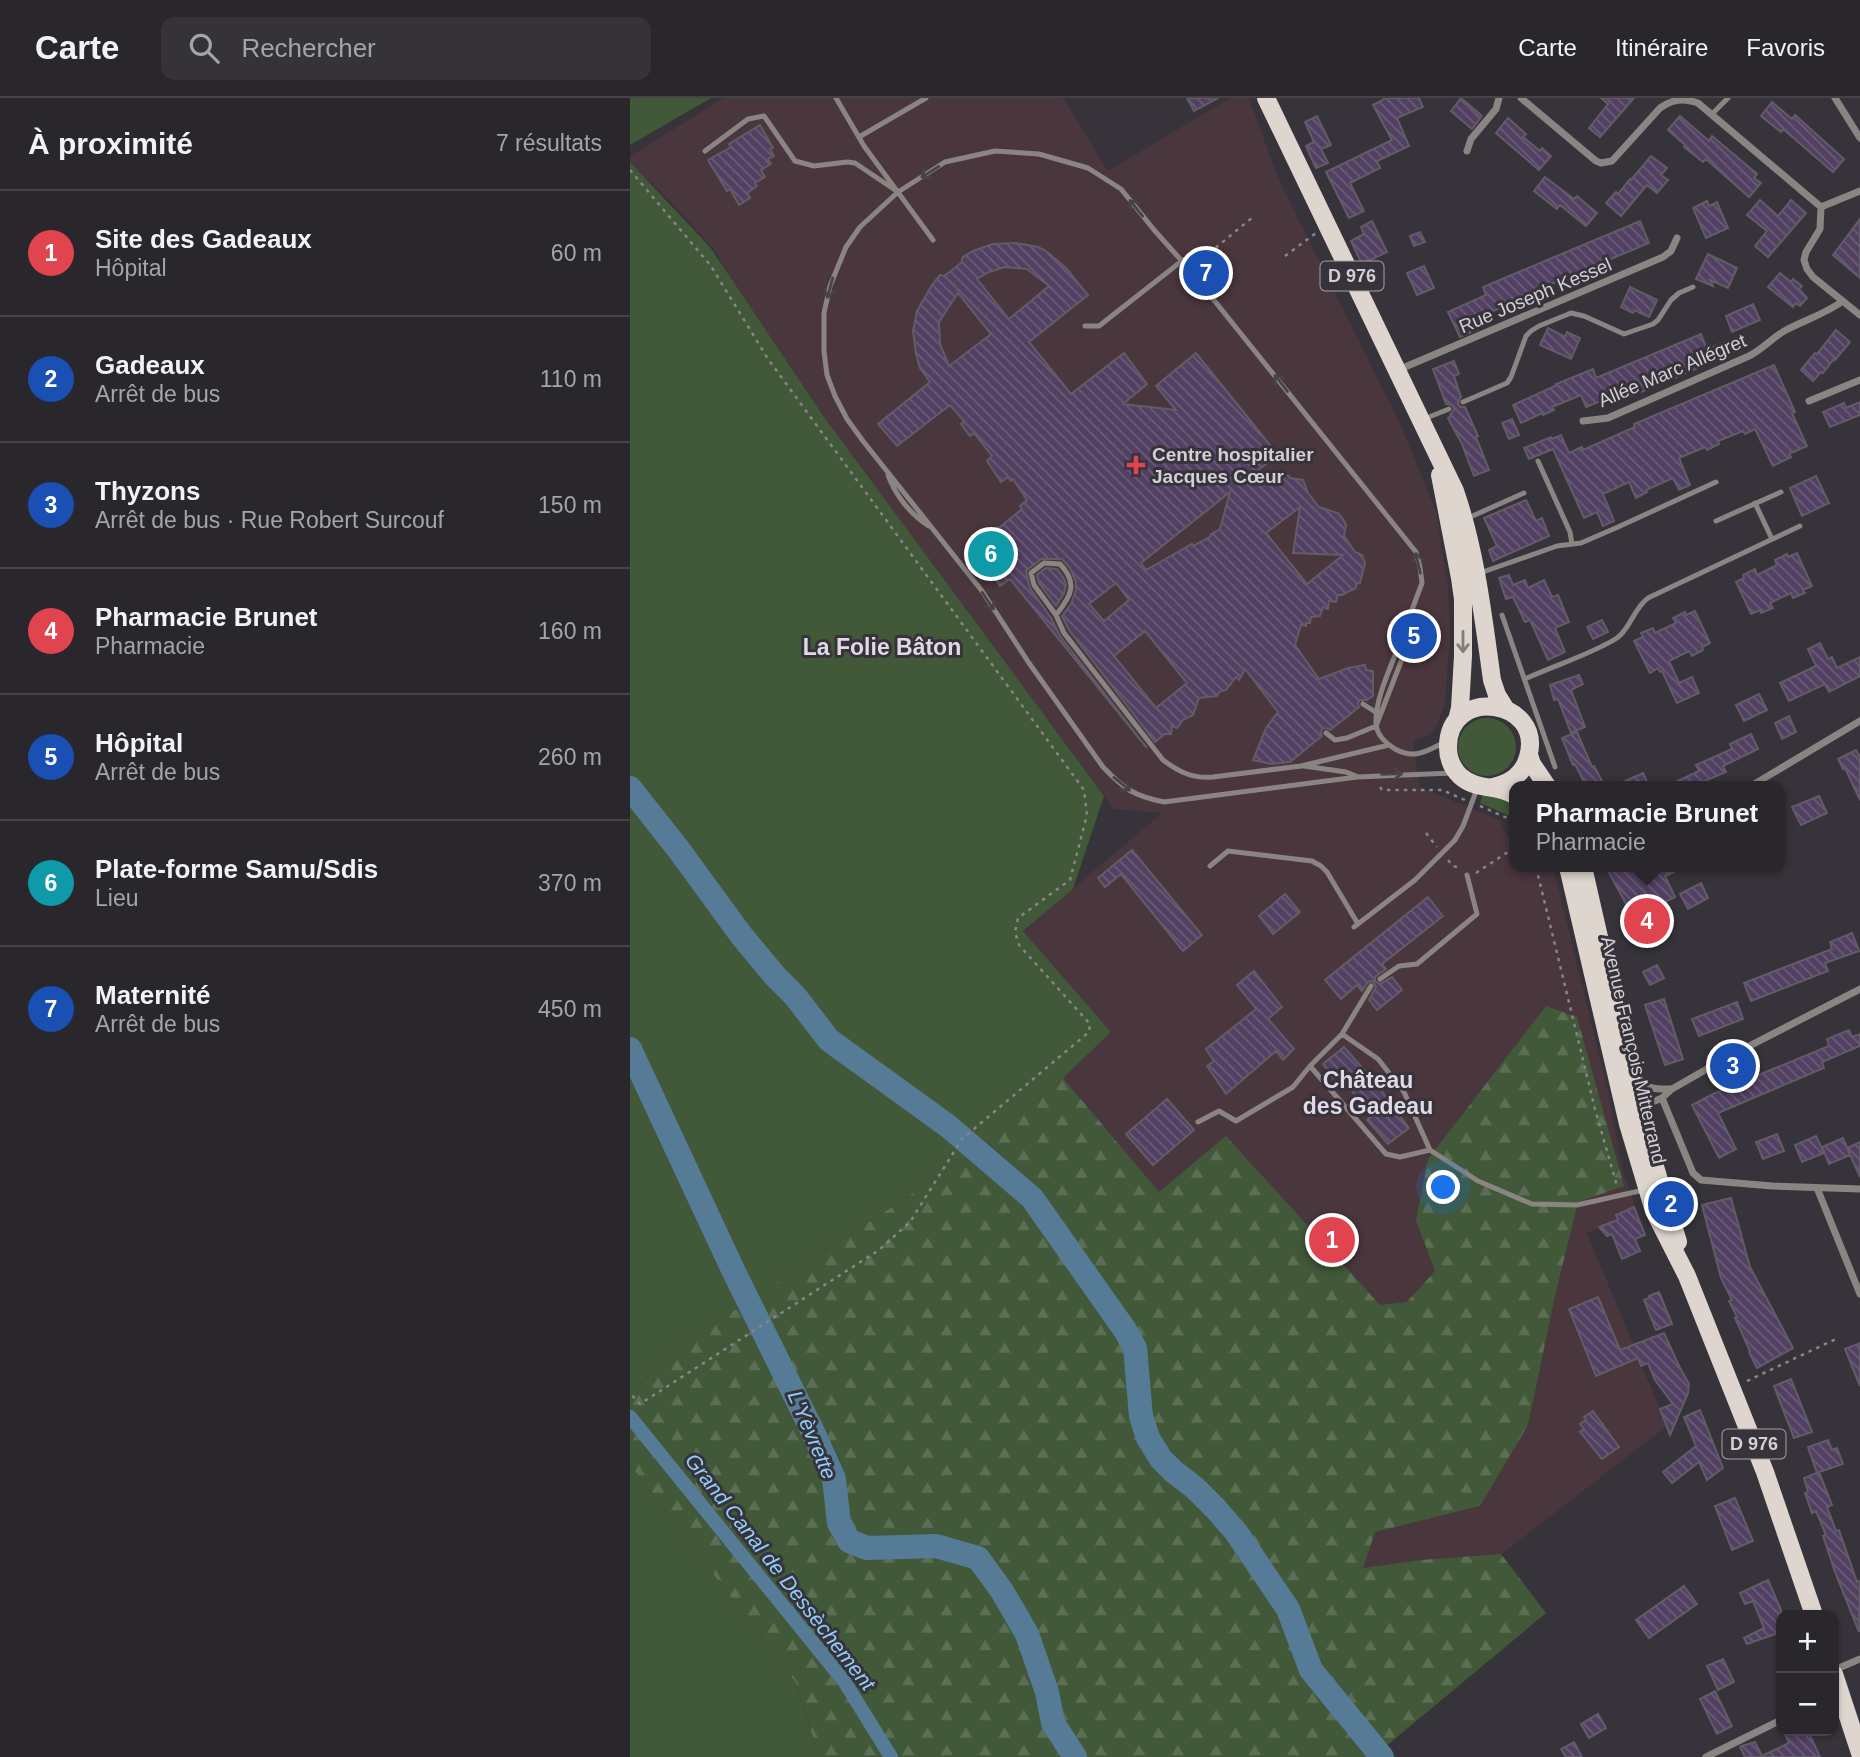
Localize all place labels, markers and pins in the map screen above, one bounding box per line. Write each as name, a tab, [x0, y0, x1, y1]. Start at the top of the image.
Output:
pin: 7	[1183, 247, 1229, 299]
place label: Centre hospitalier Jacques Cœur	[1152, 444, 1314, 487]
marker: Centre hospitalier Jacques Cœur	[1126, 455, 1146, 475]
pin: 6	[968, 528, 1014, 580]
pin: 5	[1391, 610, 1437, 662]
pin: 4	[1624, 895, 1670, 947]
pin: 3	[1710, 1040, 1756, 1092]
pin: 2	[1648, 1178, 1694, 1230]
pin: 1	[1309, 1214, 1355, 1266]

